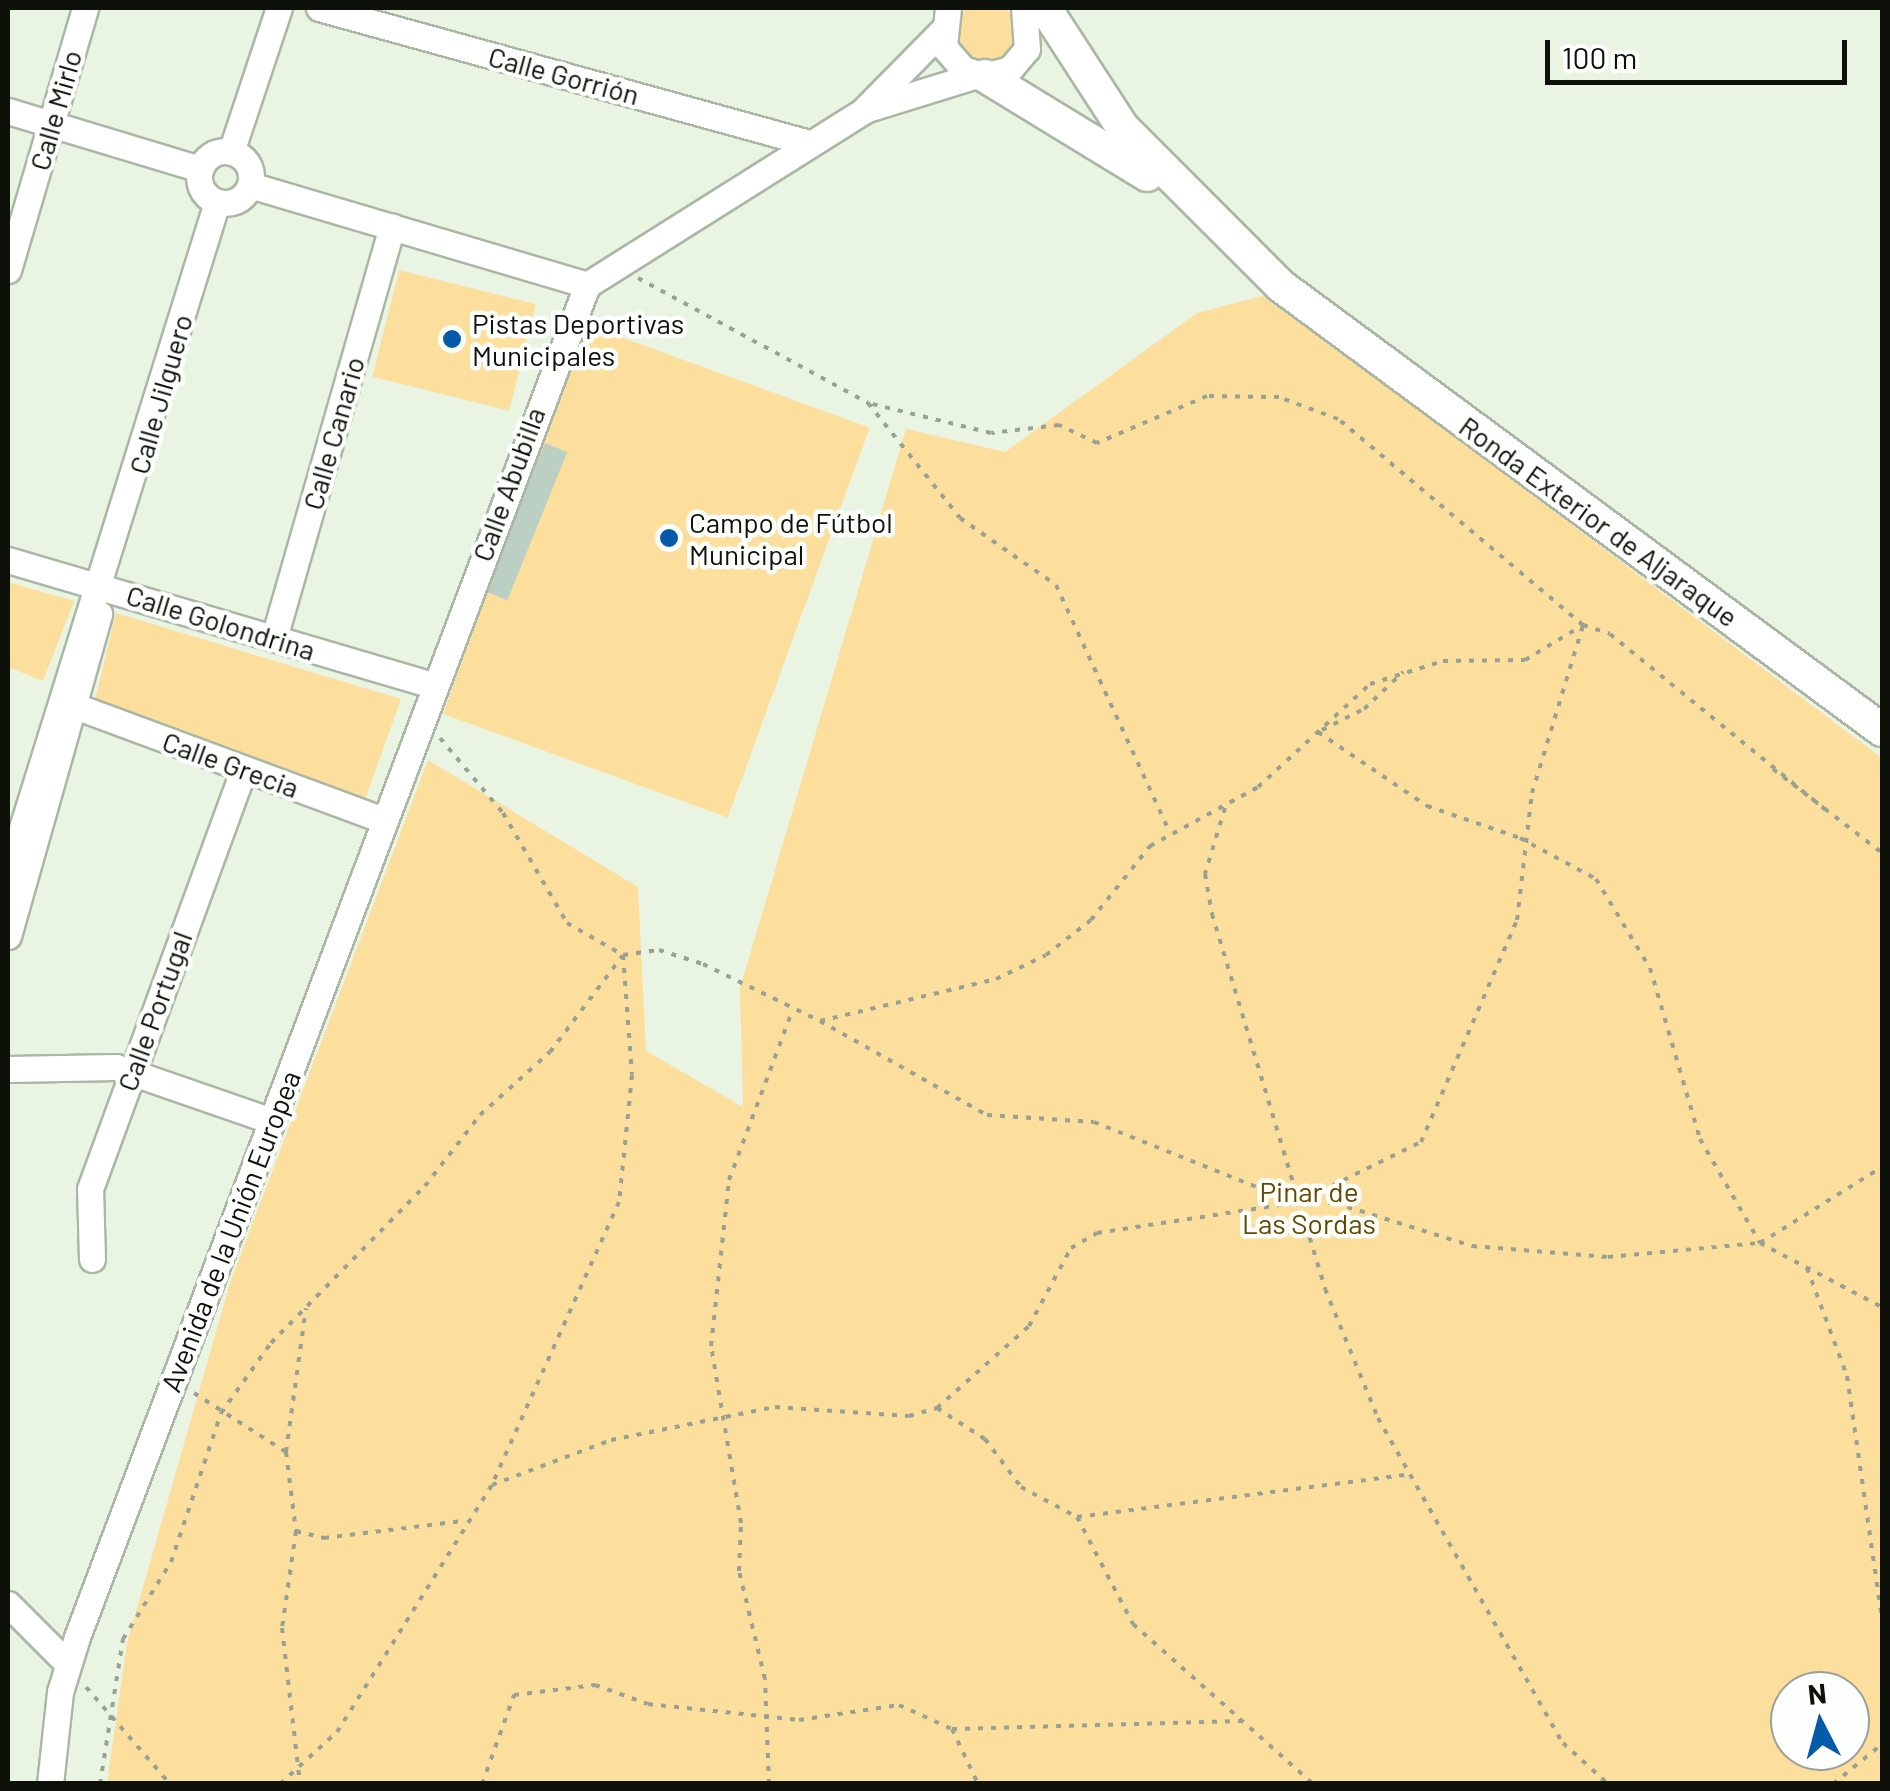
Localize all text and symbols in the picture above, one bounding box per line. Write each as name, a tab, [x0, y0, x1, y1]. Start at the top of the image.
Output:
scale bar	[1550, 20, 1852, 82]
street label: Calle Gorrión	[485, 39, 643, 111]
text: 100 m	[1562, 39, 1637, 75]
street label: Calle Mirlo	[22, 46, 88, 174]
place label: Pistas Deportivas Municipales	[472, 306, 684, 372]
street label: Calle Jilguero	[121, 310, 199, 478]
marker: Pistas Deportivas Municipales	[441, 328, 463, 350]
street label: Calle Canario	[295, 353, 371, 513]
street label: Calle Abubilla	[465, 402, 551, 566]
street label: Ronda Exterior de Aljaraque	[1453, 409, 1745, 633]
place label: Campo de Fútbol Municipal	[689, 505, 893, 571]
marker: Campo de Fútbol Municipal	[658, 527, 680, 549]
street label: Calle Golondrina	[123, 577, 319, 667]
street label: Calle Grecia	[158, 724, 304, 804]
street label: Calle Portugal	[110, 927, 198, 1095]
street label: Avenida de la Unión Europea	[153, 1066, 307, 1396]
park label: Pinar de Las Sordas	[1242, 1174, 1376, 1240]
north arrow	[1770, 1671, 1870, 1771]
text: N	[1806, 1675, 1828, 1711]

